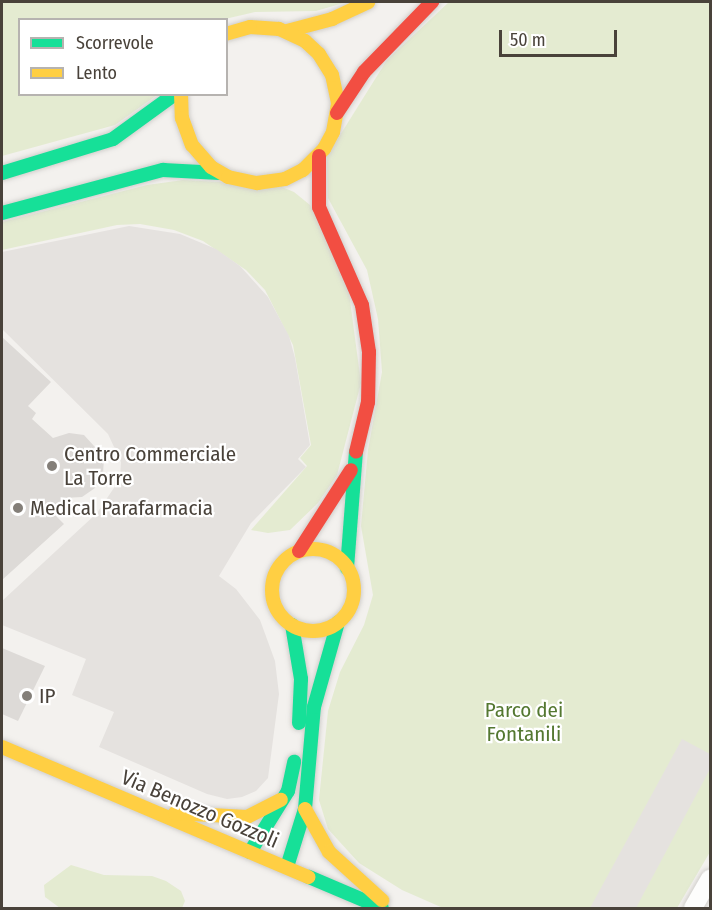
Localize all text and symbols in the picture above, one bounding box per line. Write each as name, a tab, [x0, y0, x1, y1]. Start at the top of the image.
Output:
legend	[18, 18, 228, 96]
scale bar	[502, 18, 620, 56]
text: 50 m	[510, 29, 546, 51]
text: Scorrevole	[76, 32, 154, 54]
text: Lento	[76, 62, 117, 84]
place label: Centro Commerciale La Torre	[64, 441, 236, 491]
marker: Centro Commerciale La Torre	[45, 459, 59, 473]
place label: Medical Parafarmacia	[30, 495, 213, 521]
marker: Medical Parafarmacia	[11, 501, 25, 515]
place label: IP	[39, 683, 55, 709]
marker: IP	[20, 689, 34, 703]
park label: Parco dei Fontanili	[485, 697, 563, 747]
street label: Via Benozzo Gozzoli	[117, 764, 283, 854]

